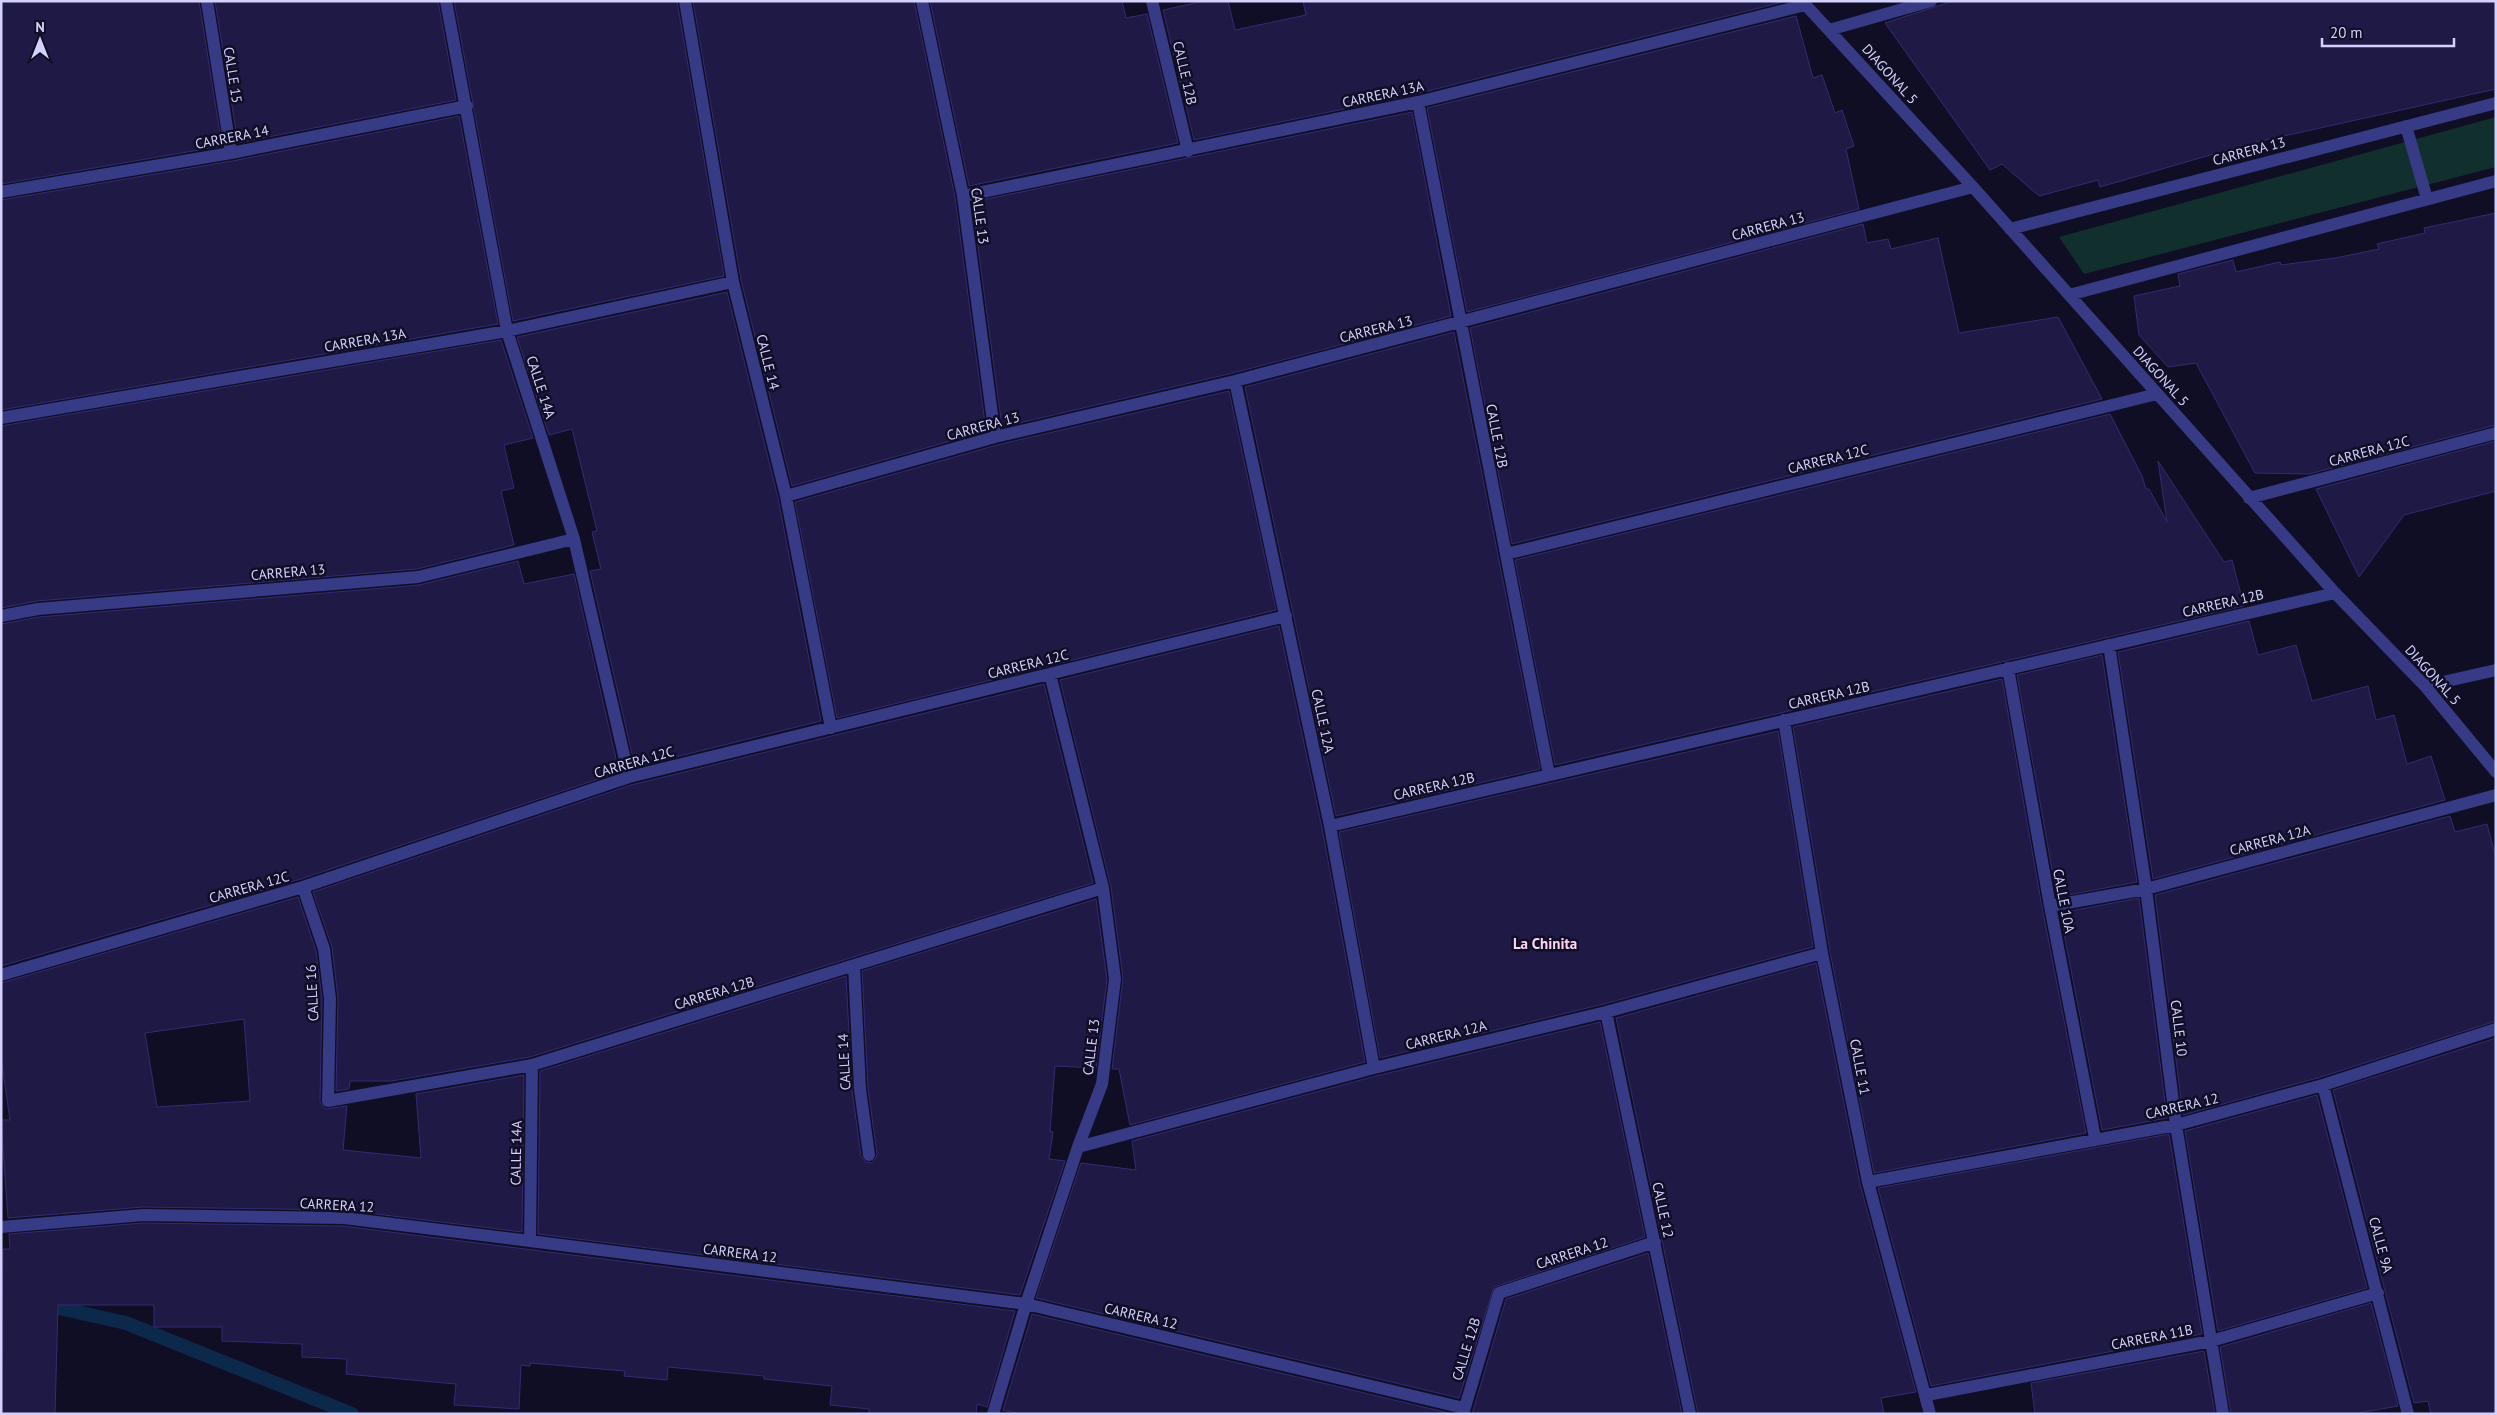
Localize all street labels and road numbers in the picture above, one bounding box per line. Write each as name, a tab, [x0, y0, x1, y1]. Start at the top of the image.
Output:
street label: CALLE 12B	[1169, 39, 1201, 107]
street label: DIAGONAL 5	[1858, 40, 1922, 108]
street label: CALLE 15	[220, 46, 246, 104]
street label: CARRERA 13A	[1341, 76, 1426, 111]
street label: CARRERA 14	[194, 121, 271, 153]
street label: CARRERA 13	[2211, 133, 2287, 169]
street label: CALLE 13	[967, 187, 993, 245]
street label: CARRERA 13	[1730, 208, 1806, 244]
street label: CARRERA 13	[1338, 311, 1414, 347]
street label: CARRERA 13A	[323, 324, 408, 356]
street label: CALLE 14	[752, 332, 784, 392]
street label: DIAGONAL 5	[2129, 342, 2193, 410]
street label: CALLE 14A	[522, 353, 560, 421]
street label: CALLE 12B	[1482, 402, 1512, 470]
street label: CARRERA 13	[945, 408, 1021, 444]
street label: CARRERA 12C	[2327, 432, 2411, 470]
street label: CARRERA 12C	[1786, 440, 1870, 478]
street label: CARRERA 13	[250, 560, 326, 584]
street label: CARRERA 12B	[2181, 585, 2265, 621]
street label: DIAGONAL 5	[2401, 641, 2465, 709]
street label: CARRERA 12C	[986, 645, 1070, 683]
street label: CARRERA 12B	[1787, 677, 1871, 713]
street label: CALLE 12A	[1307, 687, 1339, 755]
street label: CARRERA 12C	[592, 742, 676, 782]
street label: CARRERA 12B	[1392, 768, 1476, 804]
street label: CARRERA 12A	[2228, 820, 2313, 859]
street label: CARRERA 12C	[207, 867, 291, 907]
street label: CALLE 10A	[2049, 867, 2079, 935]
street label: CALLE 16	[302, 964, 322, 1022]
street label: CARRERA 12B	[672, 972, 756, 1014]
street label: CALLE 10	[2167, 999, 2191, 1058]
street label: CARRERA 12A	[1404, 1016, 1489, 1054]
street label: CALLE 13	[1079, 1018, 1103, 1076]
street label: CALLE 14	[834, 1033, 854, 1091]
street label: CALLE 11	[1846, 1037, 1874, 1097]
street label: CARRERA 12	[2144, 1089, 2220, 1123]
street label: CALLE 14A	[506, 1120, 526, 1186]
street label: CALLE 12	[1648, 1180, 1678, 1240]
street label: CARRERA 12	[299, 1194, 375, 1216]
street label: CALLE 9A	[2365, 1215, 2397, 1276]
street label: CARRERA 12	[1534, 1233, 1610, 1273]
street label: CARRERA 12	[702, 1240, 778, 1266]
street label: CARRERA 12	[1103, 1299, 1179, 1333]
street label: CALLE 12B	[1448, 1315, 1484, 1383]
street label: CARRERA 11B	[2110, 1320, 2194, 1354]

